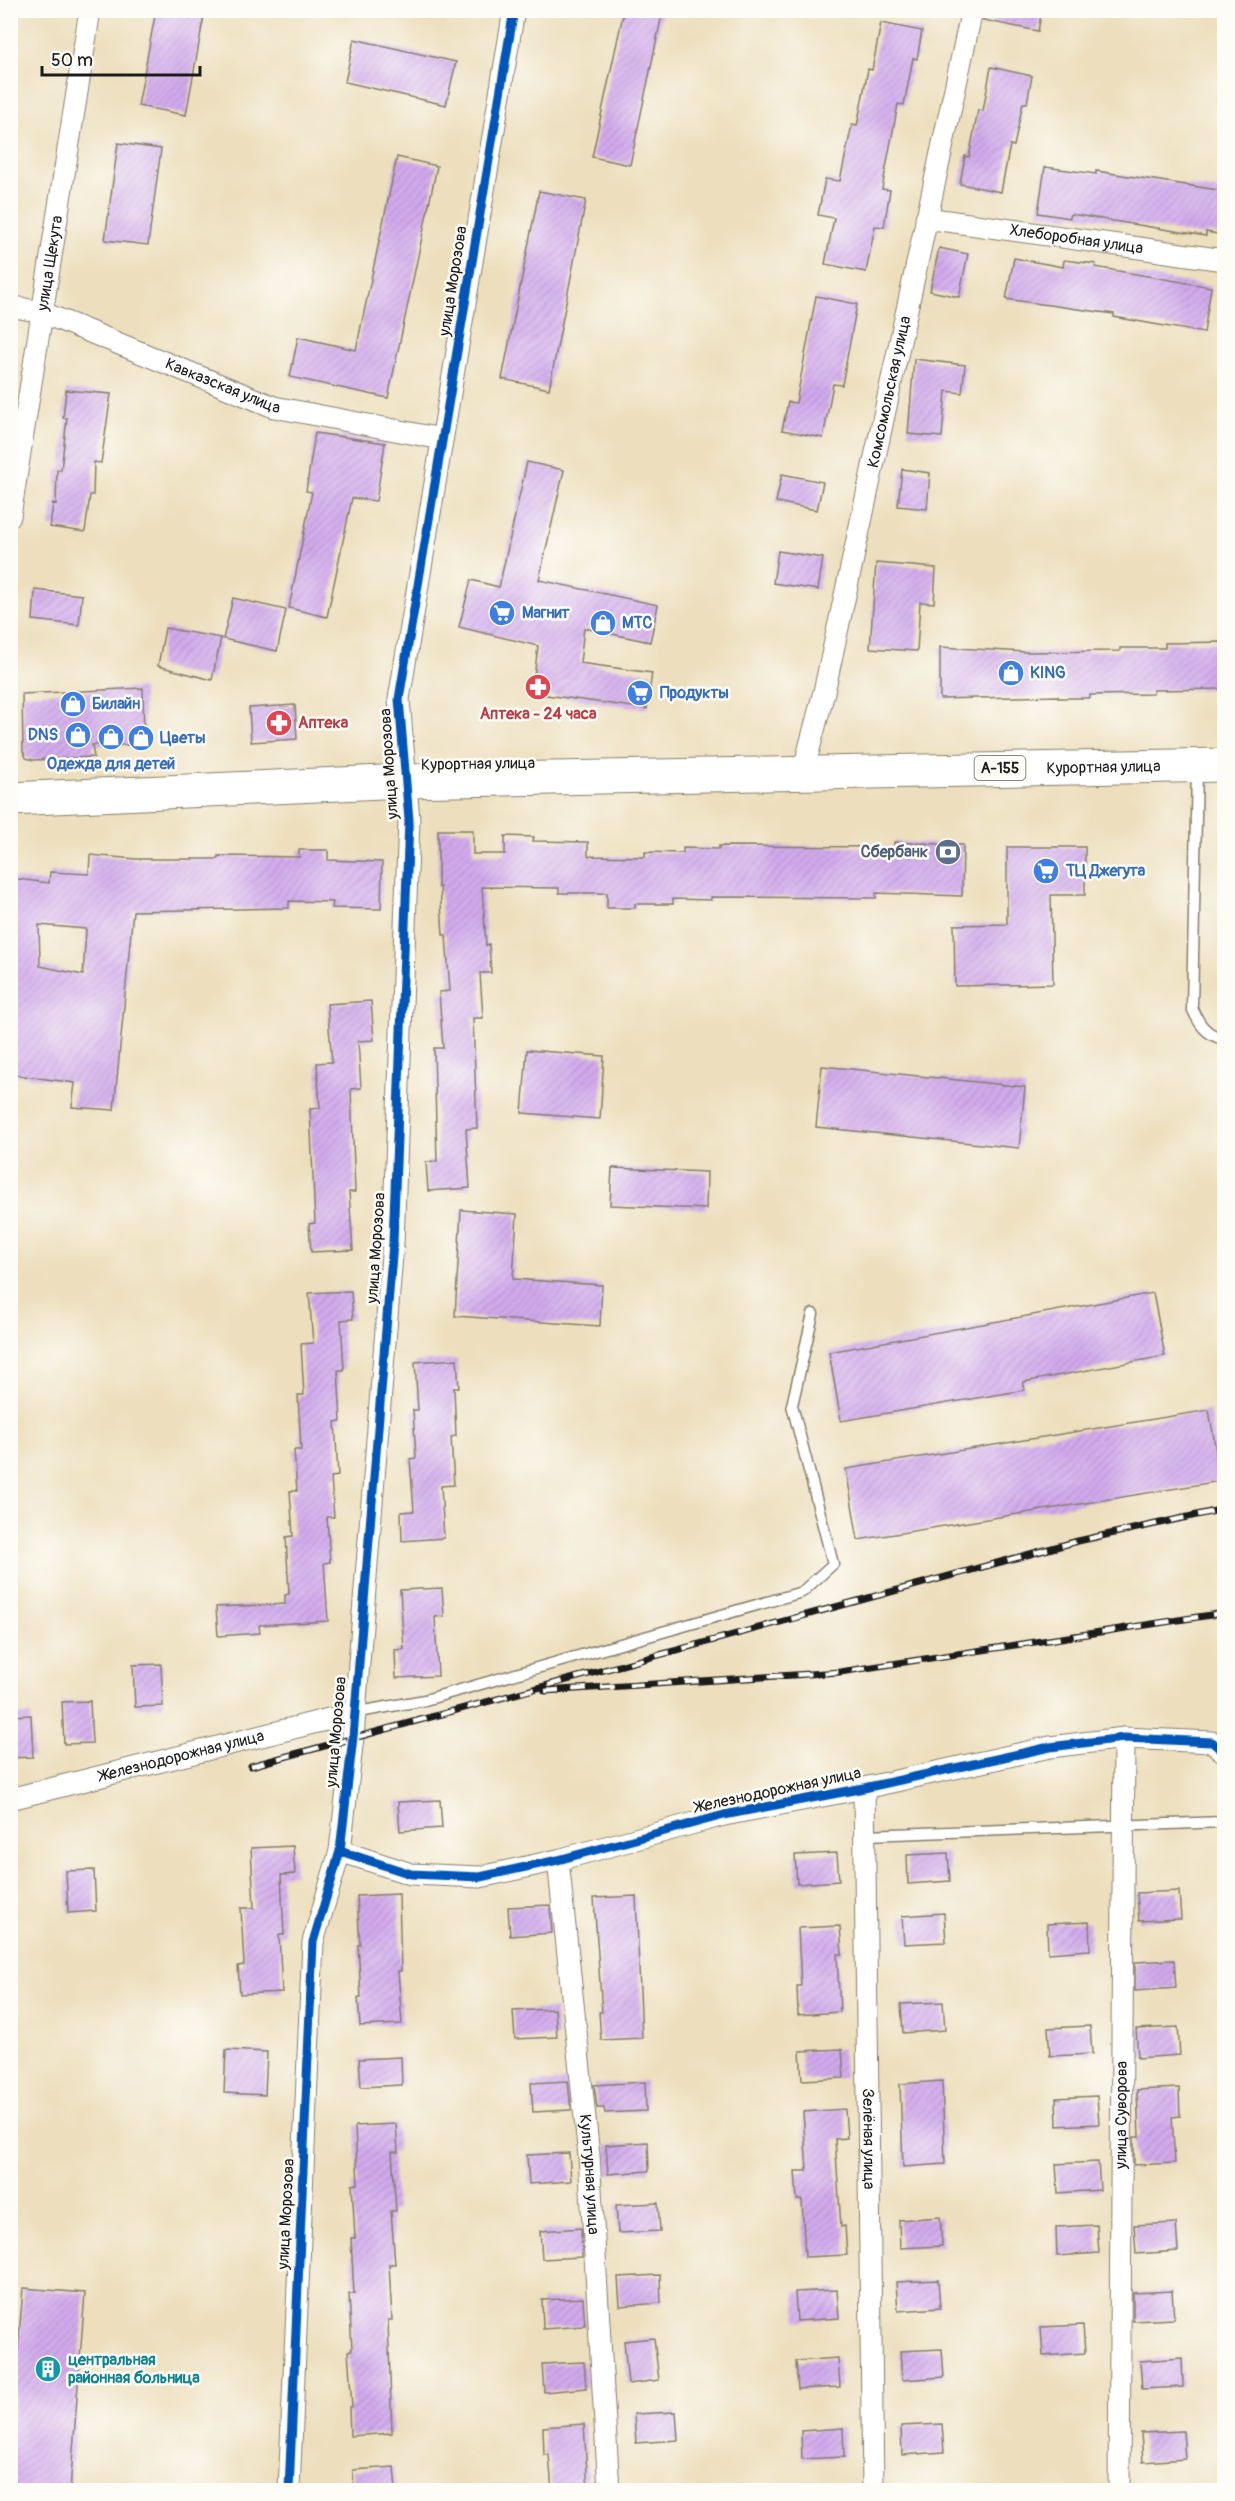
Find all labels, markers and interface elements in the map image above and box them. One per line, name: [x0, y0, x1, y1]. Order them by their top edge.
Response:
scale bar: [42, 39, 200, 77]
text: 50 m: [51, 49, 93, 72]
street label: улица Щекута: [32, 214, 67, 313]
street label: Хлеборобная улица: [1009, 220, 1144, 258]
street label: улица Морозова: [434, 225, 472, 338]
street label: Комсомольская улица: [863, 314, 915, 469]
street label: Кавказская улица: [162, 354, 282, 418]
supermarket icon: Магнит: [487, 598, 517, 628]
place label: Магнит: [522, 603, 571, 623]
shop icon: МТС: [588, 608, 618, 638]
place label: МТС: [622, 613, 652, 633]
shop icon: KING: [996, 658, 1026, 688]
place label: KING: [1030, 663, 1066, 683]
pharmacy icon: Аптека - 24 часа: [523, 672, 553, 702]
supermarket icon: Продукты: [625, 678, 655, 708]
place label: Продукты: [660, 683, 729, 703]
shop icon: Билайн: [58, 689, 88, 719]
place label: Билайн: [92, 694, 140, 714]
place label: Аптека - 24 часа: [480, 704, 597, 724]
pharmacy icon: Аптека: [264, 708, 294, 738]
street label: улица Морозова: [375, 708, 403, 821]
place label: Аптека: [298, 713, 349, 733]
shop icon: DNS: [63, 720, 93, 750]
shop icon: Одежда для детей: [96, 722, 126, 752]
shop icon: Цветы: [126, 723, 156, 753]
place label: DNS: [28, 725, 58, 745]
place label: Цветы: [160, 728, 205, 748]
street label: Курортная улица: [421, 753, 535, 775]
place label: Одежда для детей: [47, 754, 176, 774]
road number: А-155: [974, 756, 1026, 780]
street label: Курортная улица: [1046, 756, 1161, 778]
bank icon: Сбербанк: [933, 837, 963, 867]
place label: Сбербанк: [861, 842, 928, 862]
supermarket icon: ТЦ Джегута: [1031, 856, 1061, 886]
place label: ТЦ Джегута: [1065, 861, 1146, 881]
street label: улица Морозова: [362, 1192, 390, 1305]
street label: улица Морозова: [321, 1676, 351, 1789]
street label: Железнодорожная улица: [94, 1726, 266, 1787]
street label: Железнодорожная улица: [690, 1763, 863, 1818]
street label: улица Суворова: [1111, 2061, 1132, 2170]
street label: Зелёная улица: [858, 2088, 879, 2190]
street label: Культурная улица: [575, 2113, 604, 2235]
street label: улица Морозова: [273, 2158, 299, 2271]
place label: центральная районная больница: [68, 2350, 200, 2388]
building icon: центральная районная больница: [33, 2354, 63, 2384]

